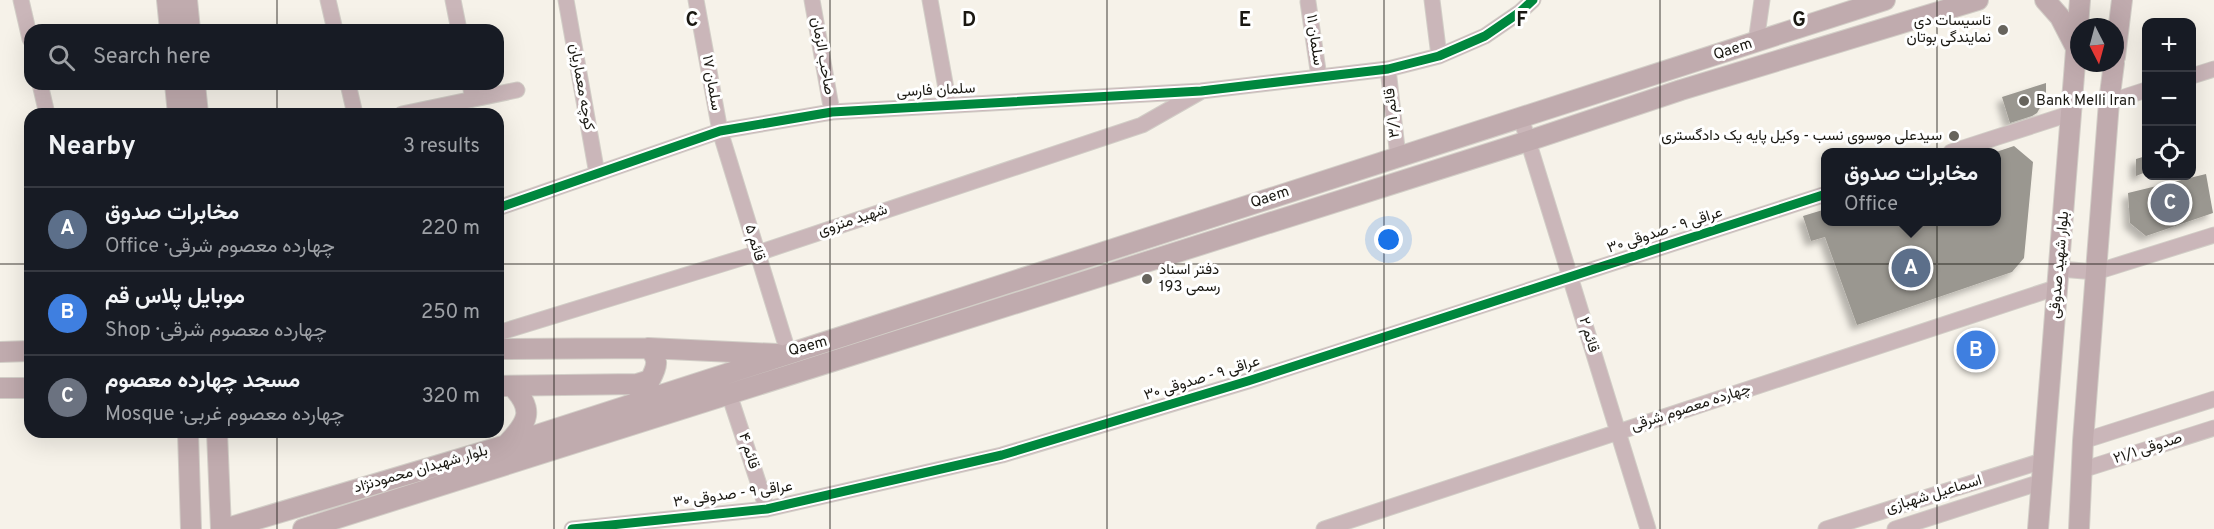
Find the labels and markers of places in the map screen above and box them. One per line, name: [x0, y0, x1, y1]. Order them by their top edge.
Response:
place label: تاسیسات دی نمایندگی بوتان: [1907, 12, 1991, 48]
marker: تاسیسات دی نمایندگی بوتان: [1996, 23, 2010, 37]
place label: Bank Melli Iran: [2036, 92, 2136, 111]
marker: Bank Melli Iran: [2017, 94, 2031, 108]
place label: سیدعلی موسوی نسب - وکیل پایه یک دادگستری: [1661, 127, 1942, 146]
marker: سیدعلی موسوی نسب - وکیل پایه یک دادگستری: [1947, 129, 1961, 143]
pin: C: [2150, 180, 2190, 226]
pin: A: [1892, 246, 1930, 290]
place label: دفتر اسناد رسمی 193: [1159, 261, 1220, 297]
marker: دفتر اسناد رسمی 193: [1140, 272, 1154, 286]
pin: B: [1956, 328, 1996, 372]

